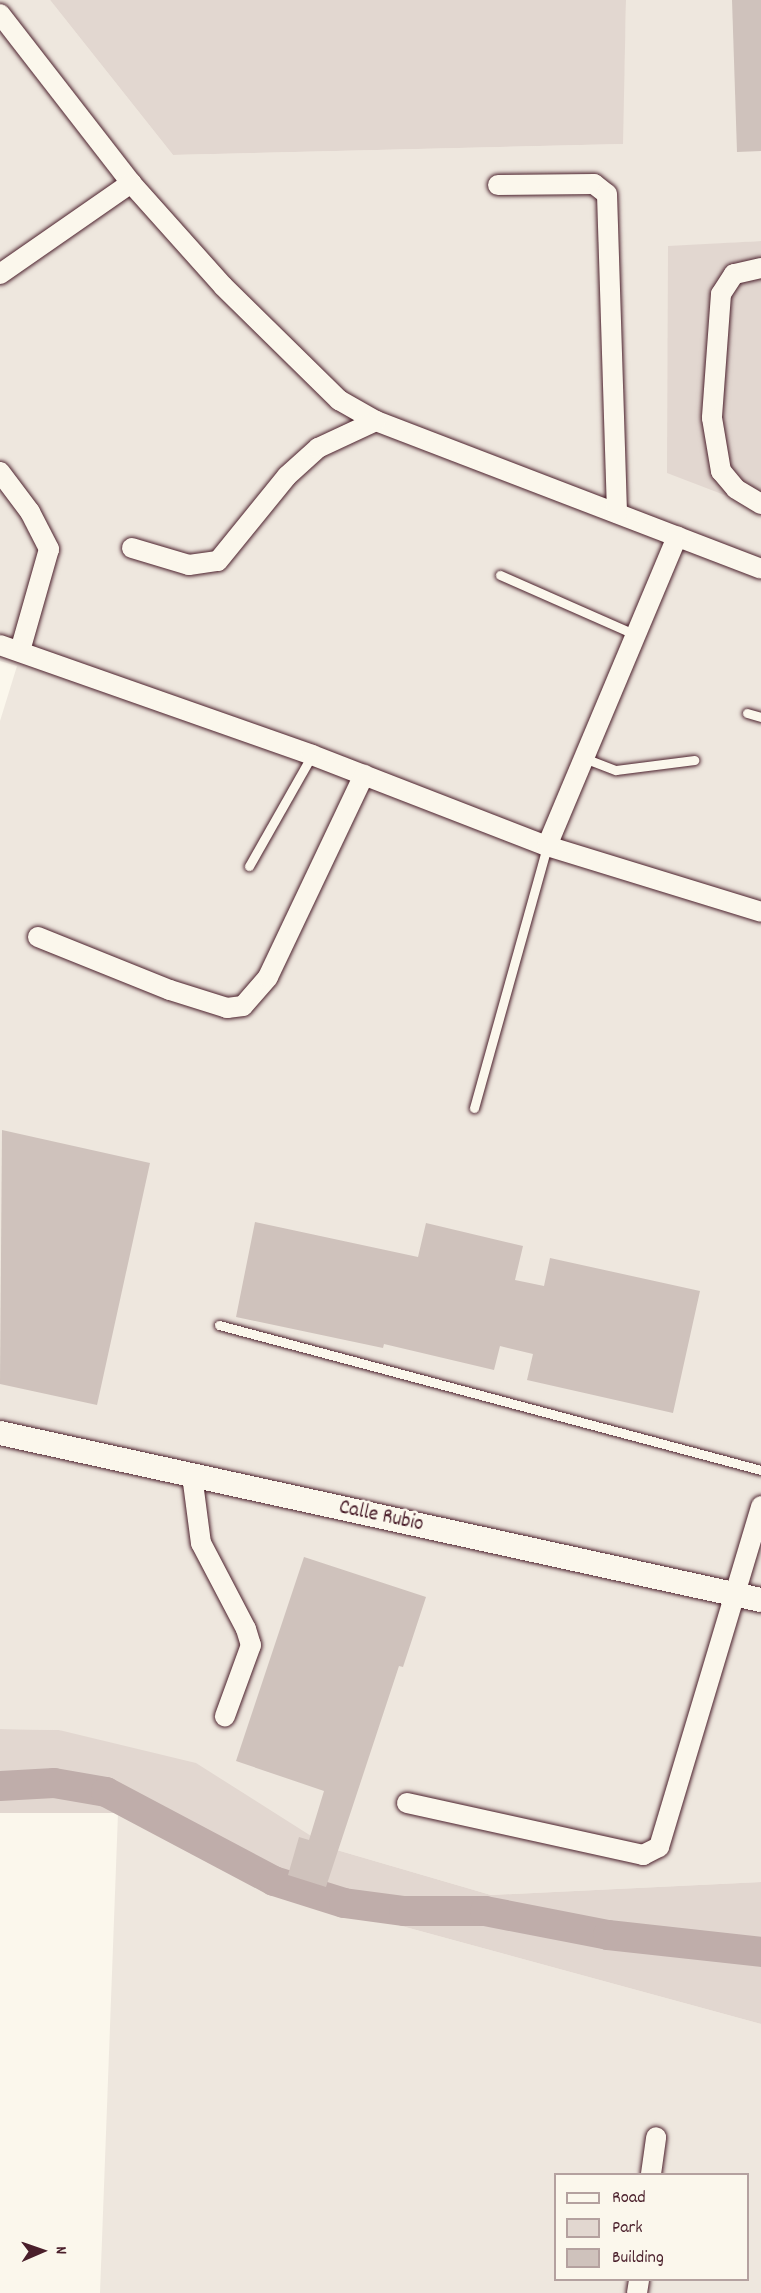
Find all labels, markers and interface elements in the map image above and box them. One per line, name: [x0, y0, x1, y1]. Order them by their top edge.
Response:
street label: Calle Rubio: [336, 1496, 426, 1538]
legend: [554, 2173, 749, 2281]
text: Road: [612, 2186, 646, 2211]
text: Park: [612, 2216, 643, 2241]
north arrow: [12, 2221, 72, 2281]
text: N: [49, 2246, 72, 2255]
text: Building: [612, 2246, 664, 2271]

